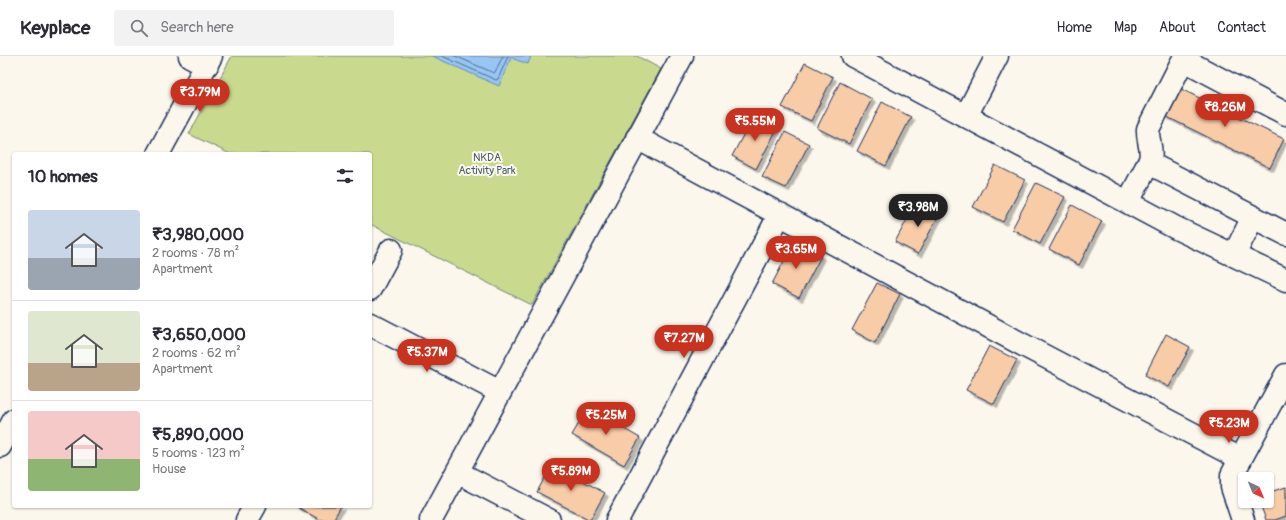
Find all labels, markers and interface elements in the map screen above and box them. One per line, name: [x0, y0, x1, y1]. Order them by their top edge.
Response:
search box: [114, 10, 394, 46]
text: Keyplace: [20, 16, 90, 40]
icon: search: [128, 17, 150, 39]
text: Search here: [160, 18, 234, 37]
text: Home: [1057, 19, 1092, 36]
text: Map: [1114, 19, 1137, 36]
text: About: [1159, 19, 1195, 36]
text: Contact: [1217, 19, 1266, 36]
pin: ₹3.79M: [167, 79, 233, 113]
text: ₹3.79M: [180, 84, 220, 100]
pin: ₹8.26M: [1192, 94, 1258, 128]
text: ₹8.26M: [1204, 99, 1246, 115]
pin: ₹5.55M: [722, 108, 788, 142]
text: ₹5.55M: [734, 113, 776, 129]
park label: NKDA Activity Park: [458, 151, 516, 177]
icon: filters: [334, 165, 356, 187]
text: 10 homes: [28, 166, 98, 187]
pin: ₹3.98M: [885, 194, 951, 228]
text: ₹3.98M: [898, 199, 938, 215]
text: ₹3,980,000: [152, 224, 244, 245]
icon: home: [60, 226, 108, 274]
pin: ₹3.65M: [763, 236, 829, 270]
text: ₹3.65M: [775, 241, 817, 257]
text: 2 rooms · 78 m²: [152, 245, 239, 261]
text: Apartment: [152, 261, 213, 277]
text: ₹3,650,000: [152, 324, 246, 345]
pin: ₹7.27M: [651, 325, 717, 359]
icon: home: [60, 327, 108, 375]
text: ₹7.27M: [663, 330, 705, 346]
pin: ₹5.37M: [394, 339, 460, 373]
text: ₹5.37M: [406, 344, 448, 360]
text: 2 rooms · 62 m²: [152, 345, 241, 361]
text: Apartment: [152, 361, 213, 377]
pin: ₹5.25M: [573, 402, 639, 436]
text: ₹5.25M: [585, 407, 627, 423]
pin: ₹5.23M: [1196, 410, 1262, 444]
text: ₹5.23M: [1208, 415, 1250, 431]
text: ₹5,890,000: [152, 424, 244, 445]
icon: home: [60, 427, 108, 475]
text: 5 rooms · 123 m²: [152, 445, 245, 461]
pin: ₹5.89M: [538, 458, 604, 492]
text: House: [152, 461, 186, 477]
text: ₹5.89M: [551, 463, 591, 479]
north arrow: [1238, 472, 1274, 508]
map controls: [1238, 472, 1274, 508]

